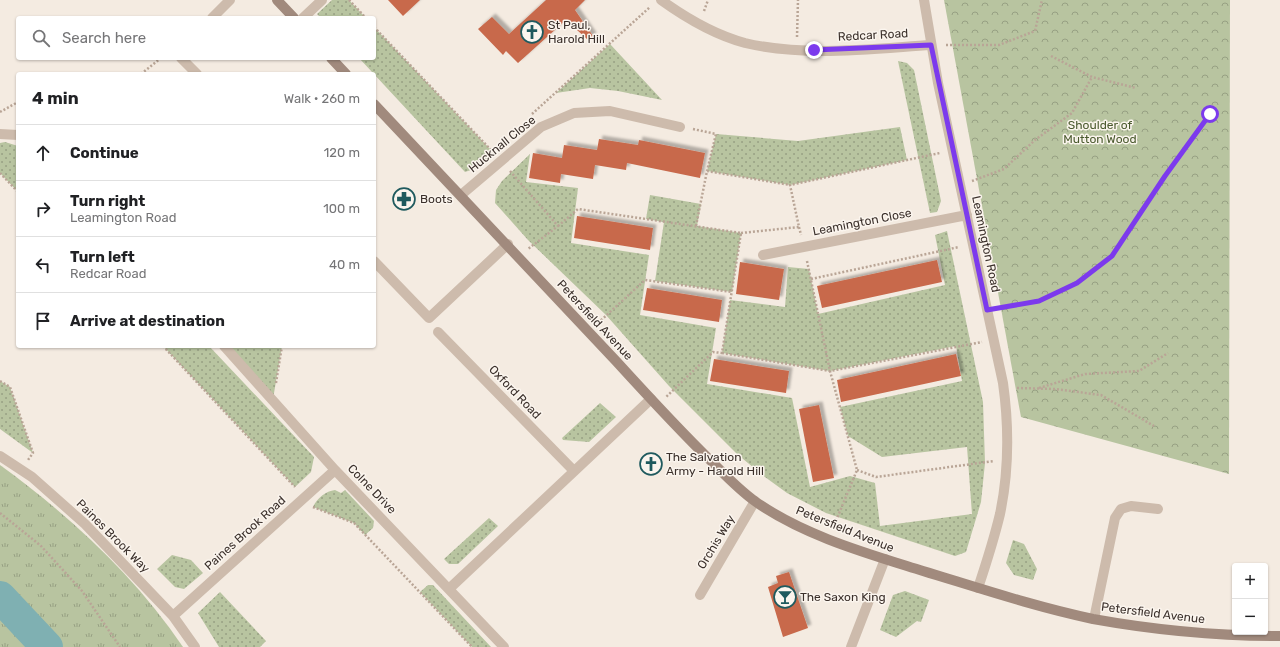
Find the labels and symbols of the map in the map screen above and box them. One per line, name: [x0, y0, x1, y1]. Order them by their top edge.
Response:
place label: St Paul, Harold Hill: [548, 18, 605, 46]
church icon: St Paul, Harold Hill: [519, 19, 545, 45]
street label: Redcar Road: [837, 26, 909, 44]
route end: [805, 41, 823, 59]
route start: [1201, 105, 1219, 123]
street label: Hucknall Close: [466, 113, 538, 175]
park label: Shoulder of Mutton Wood: [1063, 118, 1137, 146]
pharmacy icon: Boots: [391, 186, 417, 212]
place label: Boots: [420, 192, 453, 206]
street label: Leamington Road: [969, 195, 1003, 293]
street label: Leamington Close: [811, 205, 913, 238]
street label: Petersfield Avenue: [554, 277, 636, 363]
street label: Oxford Road: [486, 362, 544, 422]
place label: The Salvation Army - Harold Hill: [666, 450, 764, 478]
church icon: The Salvation Army - Harold Hill: [638, 451, 664, 477]
street label: Colne Drive: [345, 461, 399, 517]
street label: Paines Brook Road: [202, 493, 288, 573]
street label: Paines Brook Way: [74, 497, 153, 576]
street label: Petersfield Avenue: [794, 503, 896, 555]
street label: Orchis Way: [694, 512, 738, 572]
bar icon: The Saxon King: [772, 584, 798, 610]
place label: The Saxon King: [800, 590, 886, 604]
street label: Petersfield Avenue: [1100, 600, 1206, 626]

